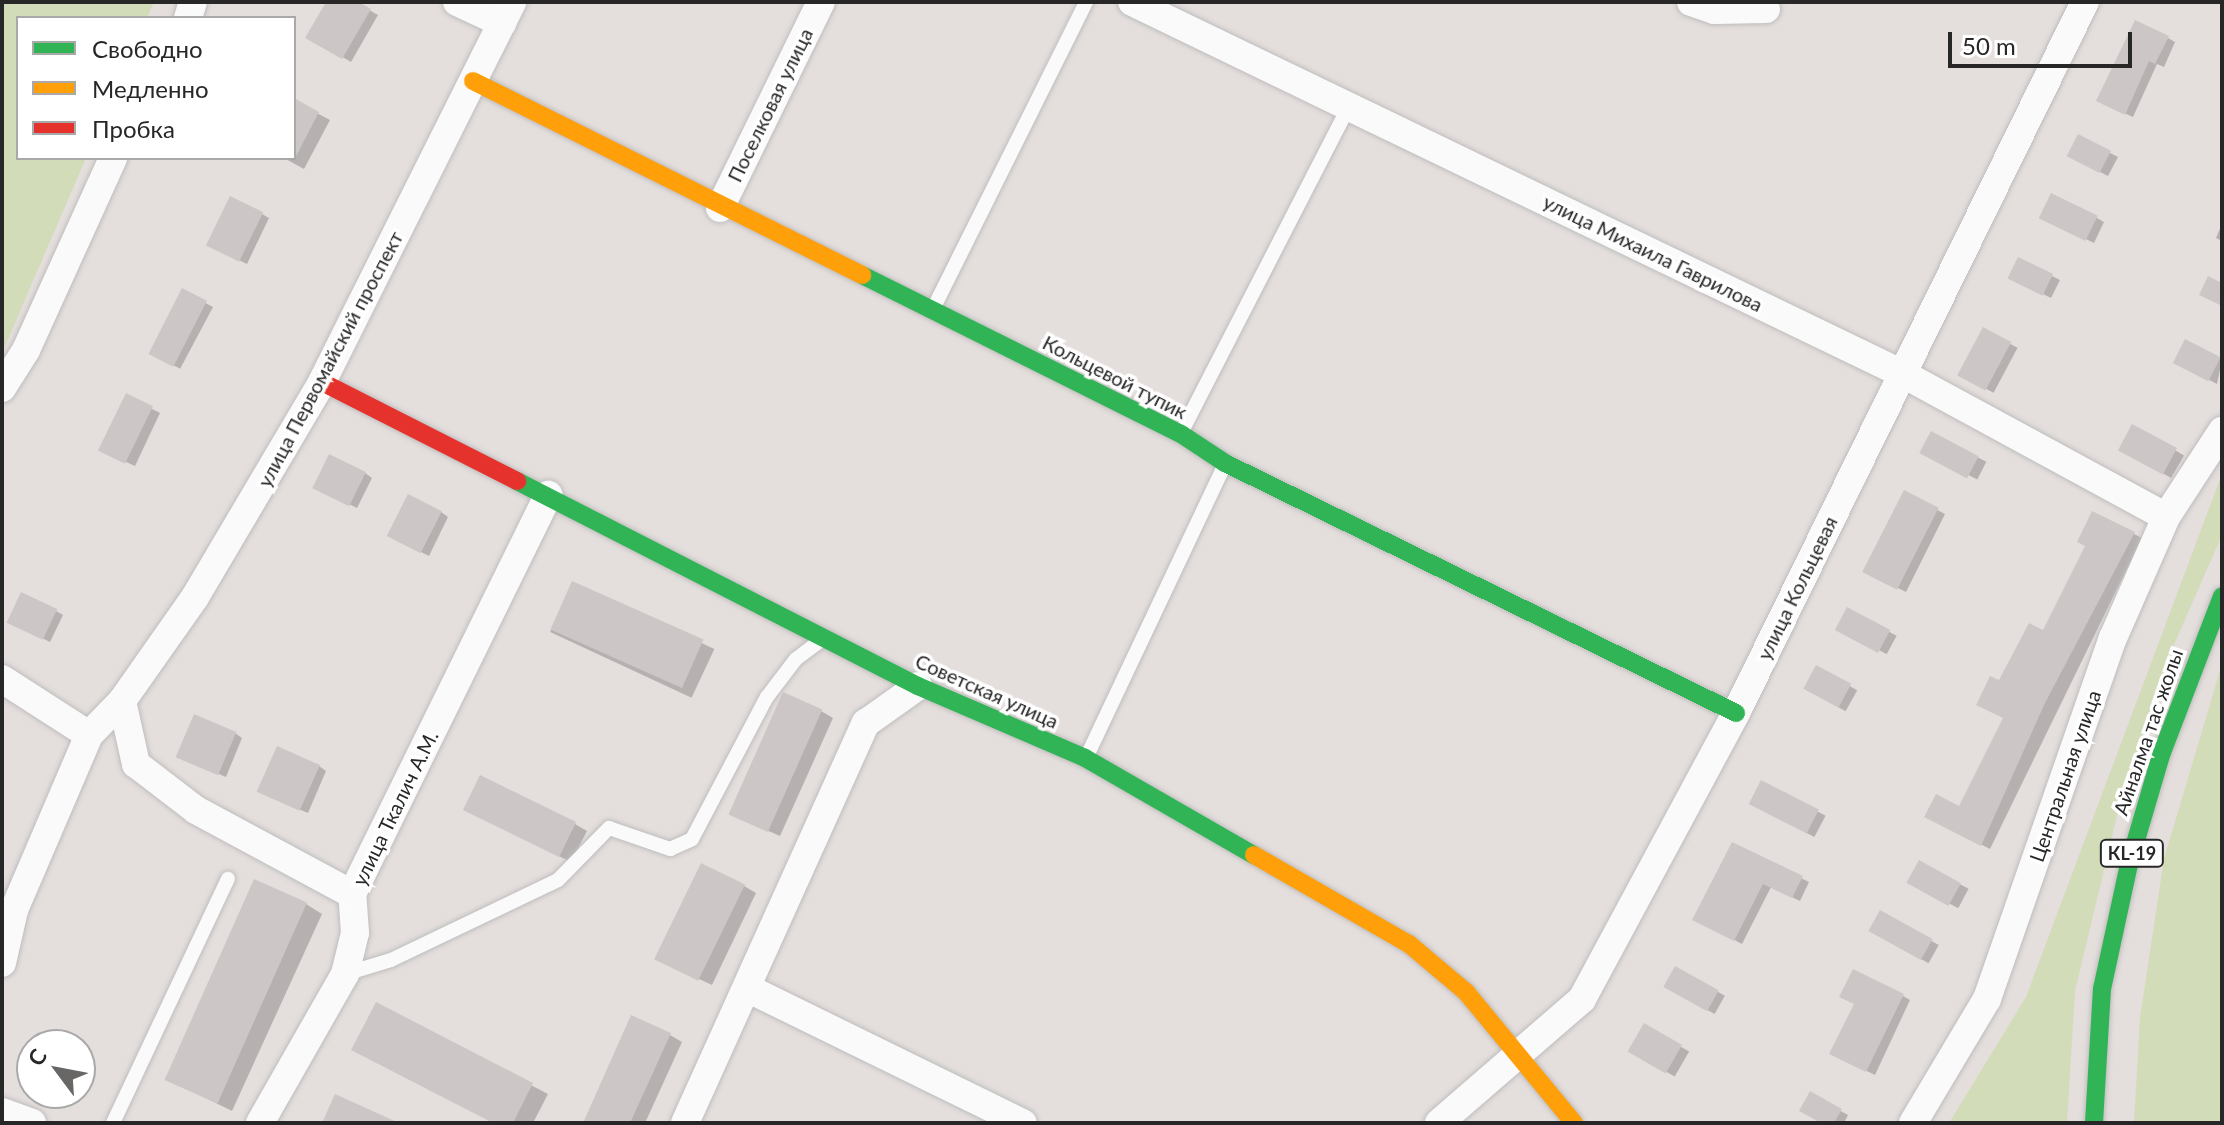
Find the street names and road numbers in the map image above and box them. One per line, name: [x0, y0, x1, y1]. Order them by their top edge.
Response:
street label: Поселковая улица: [722, 24, 818, 186]
street label: улица Михаила Гаврилова: [1539, 189, 1767, 317]
street label: улица Первомайский проспект: [252, 227, 408, 491]
street label: Кольцевой тупик: [1039, 330, 1191, 424]
street label: улица Кольцевая: [1752, 512, 1842, 664]
street label: Айналма тас жолы: [2108, 646, 2188, 818]
street label: Советская улица: [912, 649, 1062, 733]
street label: Центральная улица: [2024, 687, 2106, 865]
street label: улица Ткалич А.М.: [347, 726, 443, 890]
road number: КL-19: [2098, 839, 2166, 867]

